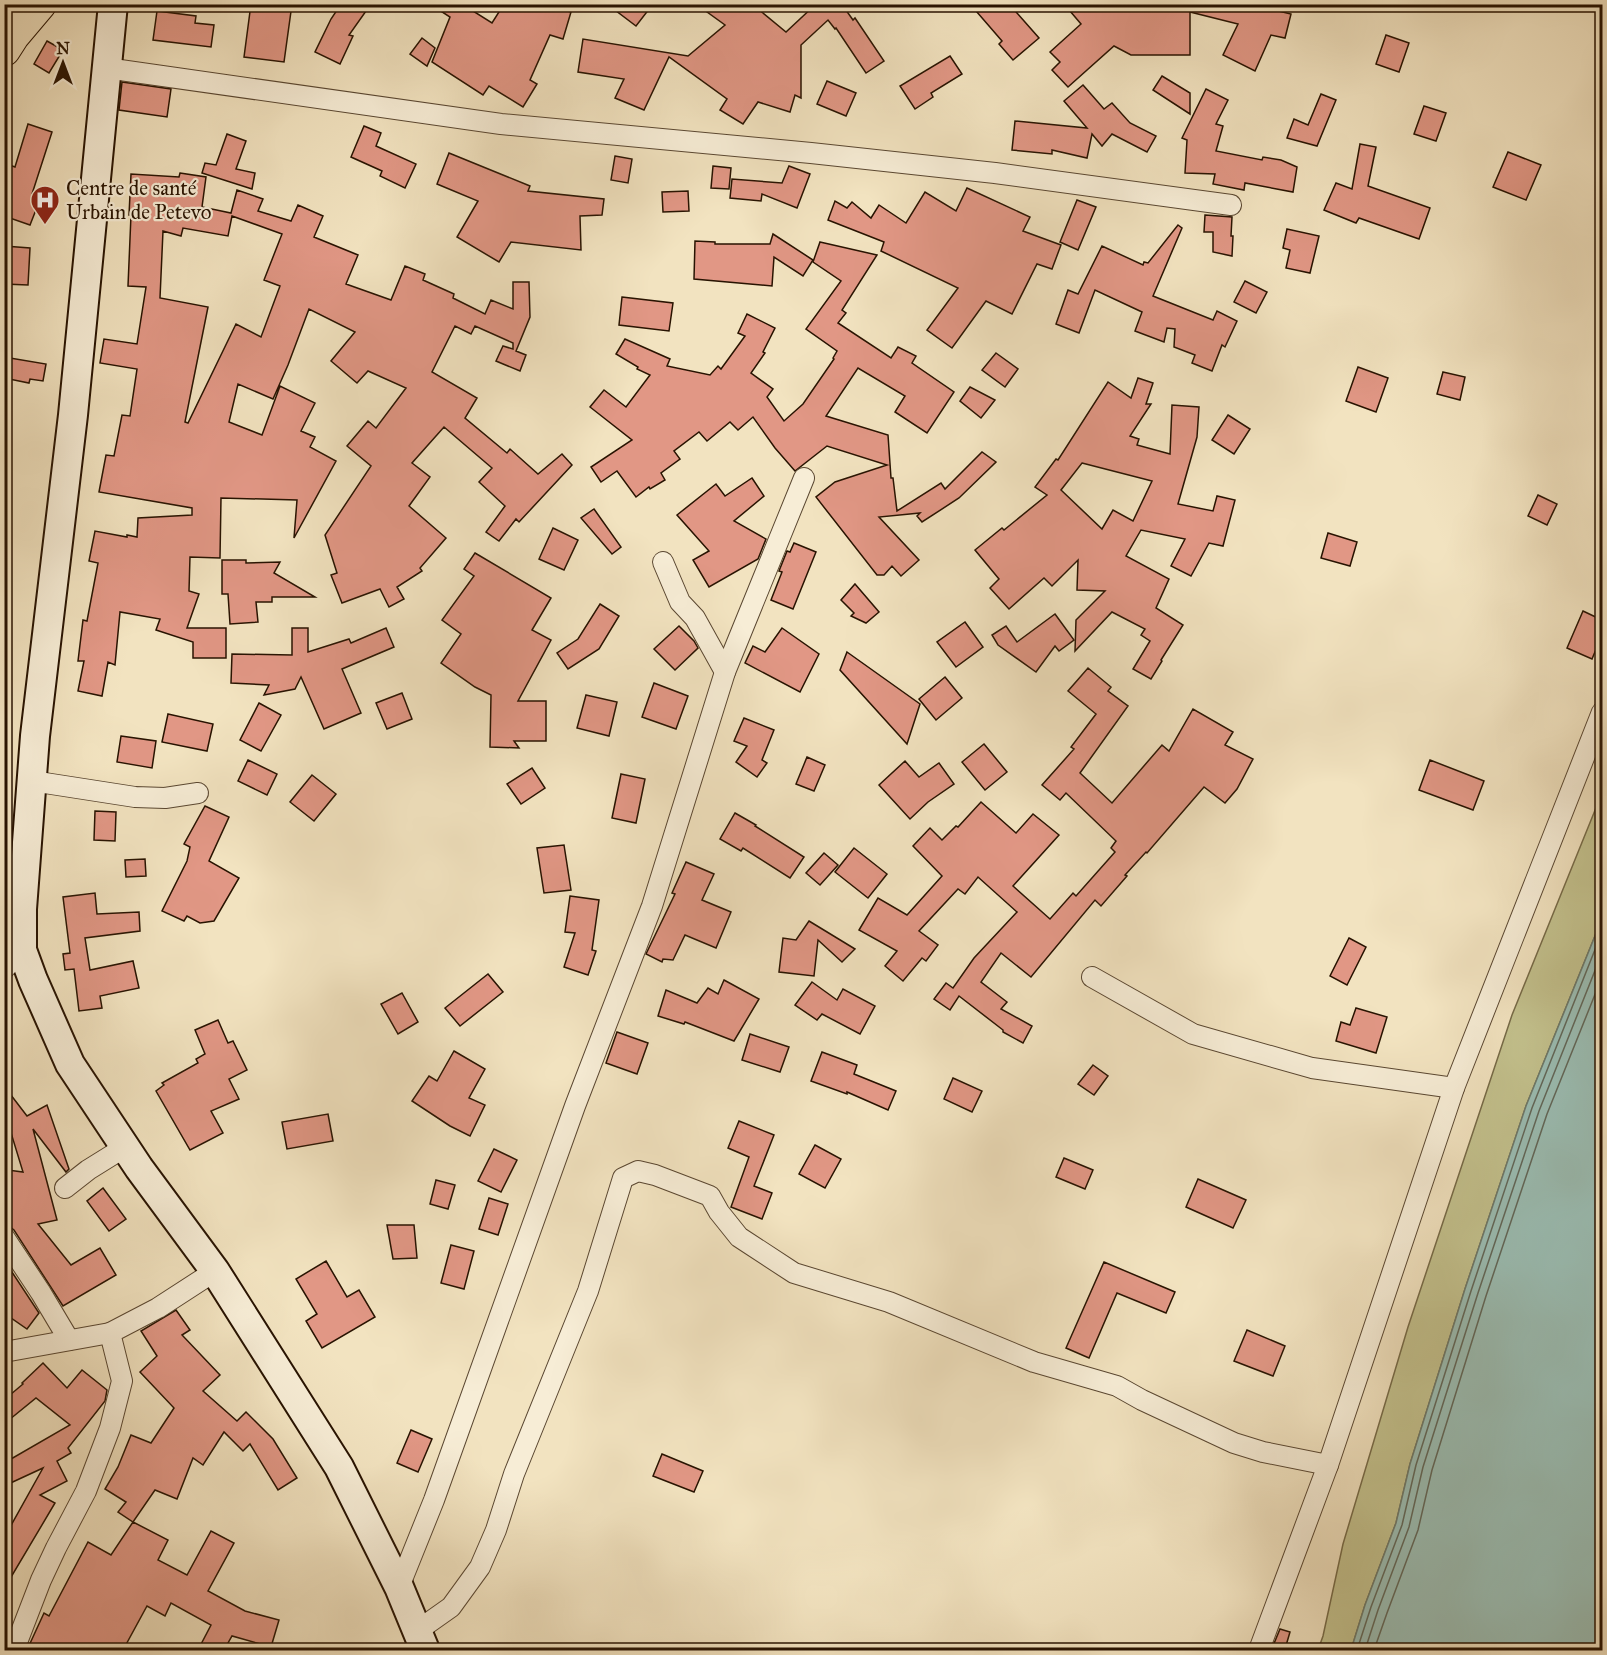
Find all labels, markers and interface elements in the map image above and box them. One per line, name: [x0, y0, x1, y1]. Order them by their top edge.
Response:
north arrow: [33, 33, 93, 93]
text: N: [56, 39, 70, 58]
place label: Centre de santé Urbain de Petevo: [66, 175, 212, 225]
hospital icon: Centre de santé Urbain de Petevo: [29, 184, 61, 226]

